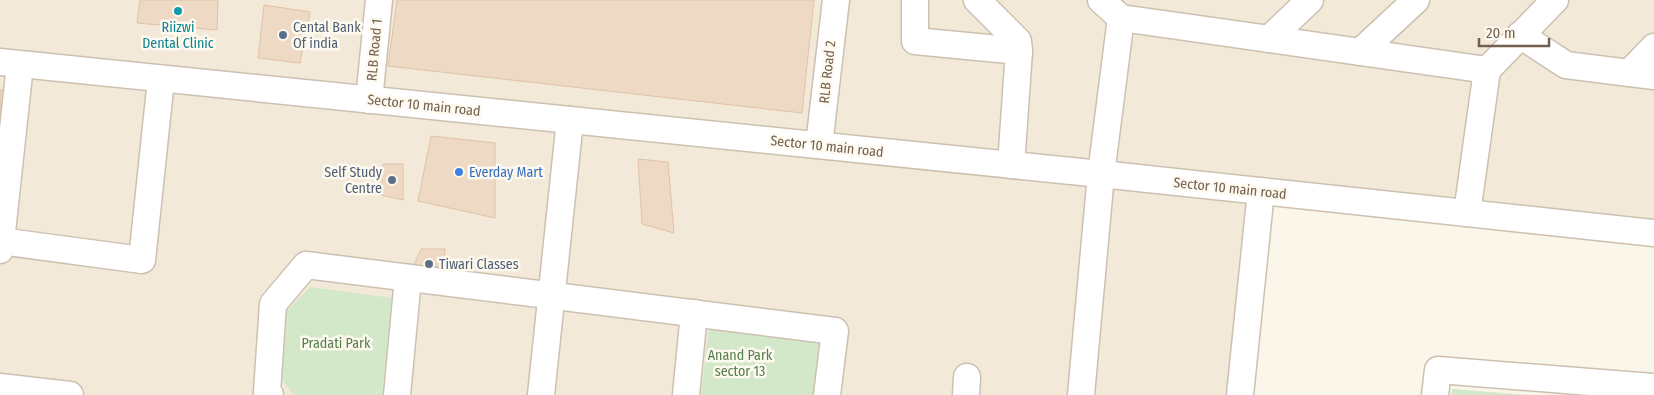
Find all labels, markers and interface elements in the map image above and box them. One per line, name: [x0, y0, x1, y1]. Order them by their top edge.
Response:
marker: Riizwi Dental Clinic: [172, 5, 184, 17]
scale bar: [1479, 15, 1549, 47]
street label: RLB Road 1: [363, 18, 386, 82]
place label: Riizwi Dental Clinic: [142, 19, 214, 52]
place label: Cental Bank Of india: [293, 19, 361, 52]
text: 20 m: [1486, 24, 1516, 42]
marker: Cental Bank Of india: [277, 29, 289, 41]
street label: RLB Road 2: [816, 40, 839, 104]
street label: Sector 10 main road: [367, 91, 481, 120]
street label: Sector 10 main road: [770, 132, 884, 161]
place label: Self Study Centre: [324, 164, 383, 197]
place label: Everday Mart: [469, 164, 543, 181]
marker: Everday Mart: [453, 166, 465, 178]
marker: Self Study Centre: [386, 174, 398, 186]
street label: Sector 10 main road: [1173, 174, 1287, 203]
place label: Tiwari Classes: [439, 256, 519, 273]
marker: Tiwari Classes: [423, 258, 435, 270]
park label: Pradati Park: [302, 335, 371, 352]
park label: Anand Park sector 13: [708, 347, 773, 380]

